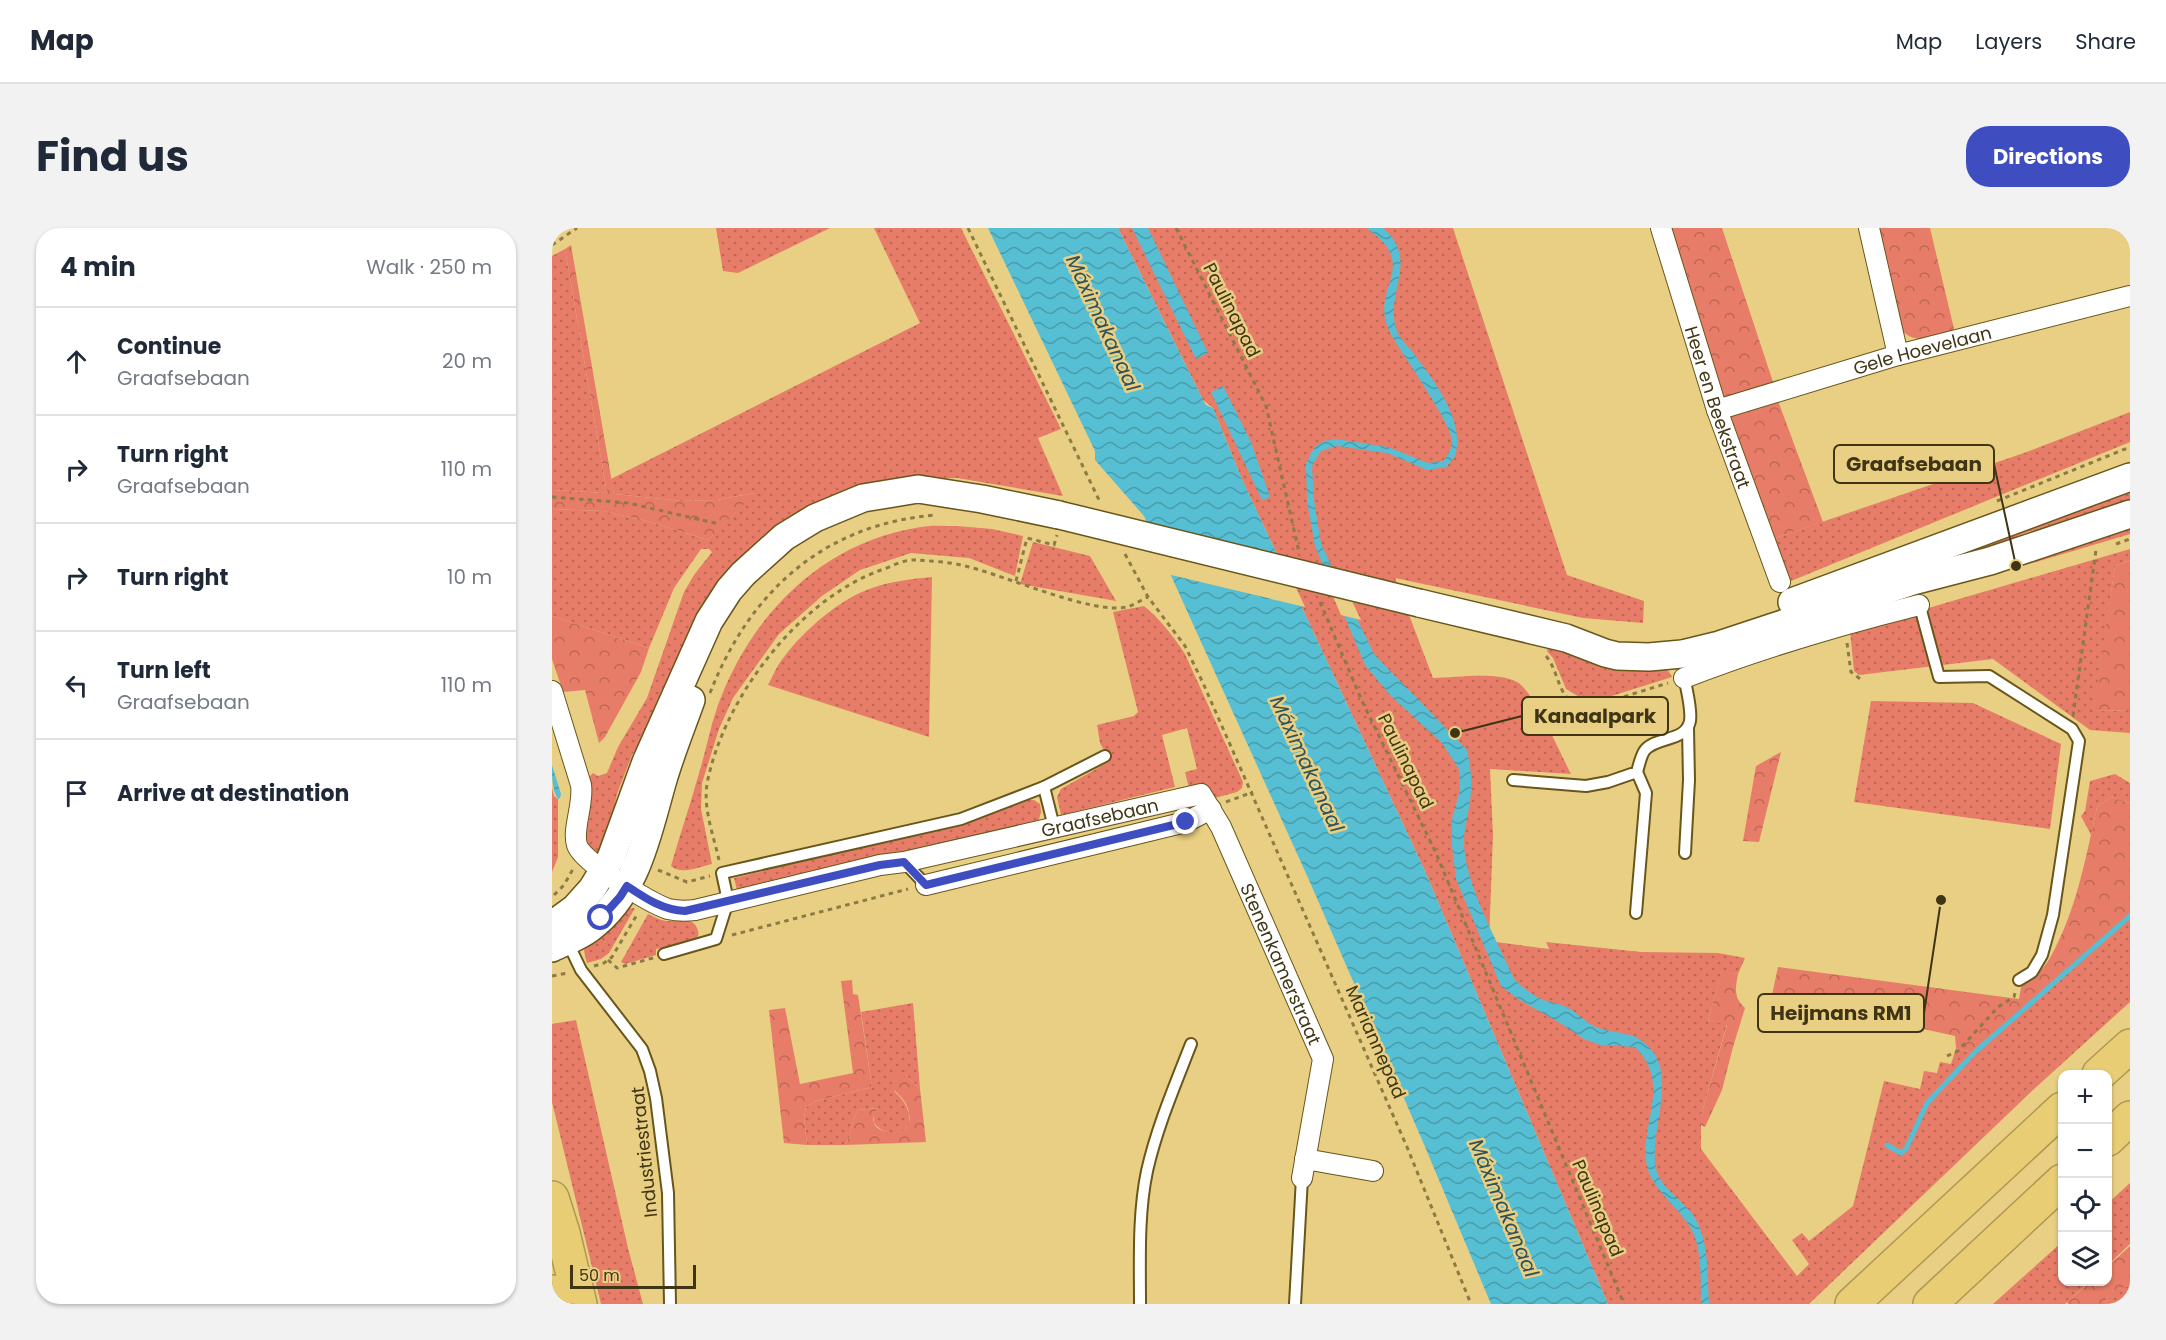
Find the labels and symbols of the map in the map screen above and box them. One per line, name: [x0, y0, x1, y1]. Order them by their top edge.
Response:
water label: Máximakanaal: [1059, 250, 1147, 396]
street label: Paulinapad: [1197, 258, 1267, 362]
street label: Gele Hoevelaan: [1850, 319, 1994, 380]
street label: Heer en Beekstraat: [1679, 323, 1757, 492]
callout: Graafsebaan: [1834, 445, 1994, 483]
text: Graafsebaan: [1846, 450, 1982, 478]
water label: Máximakanaal: [1263, 691, 1351, 837]
callout: Kanaalpark: [1522, 697, 1668, 735]
text: Kanaalpark: [1534, 702, 1657, 730]
street label: Paulinapad: [1372, 709, 1440, 813]
street label: Graafsebaan: [1039, 792, 1161, 843]
route end: [1172, 808, 1198, 834]
street label: Stenenkamerstraat: [1235, 879, 1328, 1049]
route start: [587, 904, 613, 930]
street label: Mariannepad: [1340, 981, 1412, 1103]
callout: Heijmans RM1: [1758, 994, 1924, 1032]
text: Heijmans RM1: [1770, 999, 1912, 1027]
street label: Industriestraat: [625, 1085, 663, 1219]
water label: Máximakanaal: [1462, 1134, 1546, 1282]
street label: Paulinapad: [1566, 1156, 1630, 1260]
scale bar: [570, 1262, 696, 1290]

